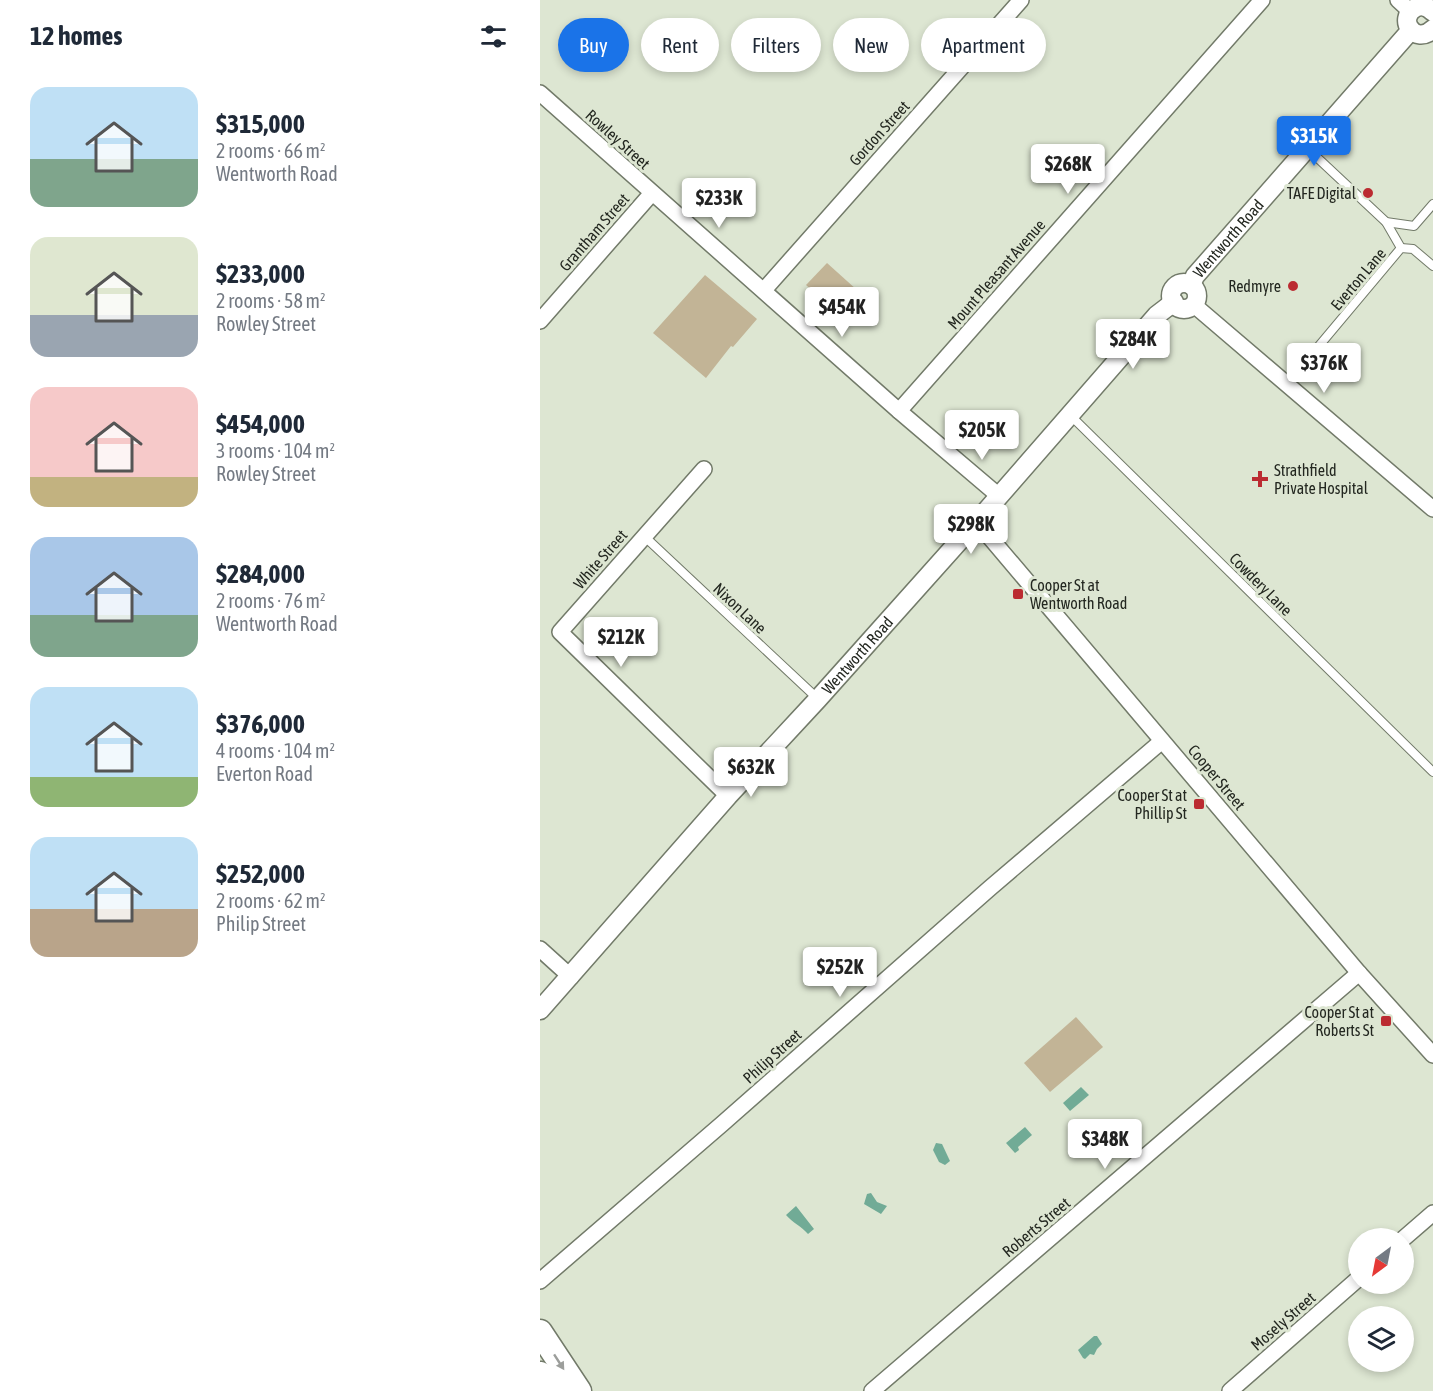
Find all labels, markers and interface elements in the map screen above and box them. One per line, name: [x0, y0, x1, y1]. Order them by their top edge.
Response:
chip: Buy: [558, 18, 629, 72]
chip: Rent: [641, 18, 719, 72]
chip: Filters: [731, 18, 821, 72]
chip: New: [833, 18, 909, 72]
chip: Apartment: [921, 18, 1046, 72]
icon: filters: [477, 20, 510, 53]
text: 12 homes: [30, 21, 123, 51]
street label: Gordon Street: [845, 97, 913, 169]
street label: Rowley Street: [582, 106, 654, 173]
text: $315,000: [216, 109, 305, 139]
icon: home: [78, 111, 150, 183]
pin: $315K: [1272, 116, 1356, 167]
text: $315K: [1291, 124, 1337, 147]
text: 2 rooms · 66 m²: [216, 139, 326, 162]
pin: $268K: [1026, 144, 1110, 195]
text: $268K: [1045, 152, 1091, 175]
text: Wentworth Road: [216, 162, 338, 185]
pin: $233K: [677, 178, 761, 229]
place label: TAFE Digital: [1287, 184, 1357, 203]
text: $233K: [696, 186, 742, 209]
marker: TAFE Digital: [1361, 186, 1375, 200]
street label: Grantham Street: [555, 189, 633, 274]
street label: Wentworth Road: [1189, 196, 1267, 281]
street label: Mount Pleasant Avenue: [944, 216, 1048, 332]
street label: Everton Lane: [1327, 244, 1389, 314]
text: $233,000: [216, 259, 305, 289]
icon: home: [78, 261, 150, 333]
place label: Redmyre: [1228, 277, 1281, 296]
marker: Redmyre: [1286, 279, 1300, 293]
pin: $454K: [800, 287, 884, 338]
text: 2 rooms · 58 m²: [216, 289, 326, 312]
text: $454K: [819, 295, 865, 318]
text: Rowley Street: [216, 312, 316, 335]
pin: $284K: [1091, 319, 1175, 370]
text: $284K: [1110, 327, 1156, 350]
pin: $376K: [1282, 343, 1366, 394]
text: $376K: [1301, 351, 1347, 374]
text: $454,000: [216, 409, 305, 439]
pin: $205K: [940, 410, 1024, 461]
icon: home: [78, 411, 150, 483]
text: $205K: [959, 418, 1005, 441]
text: 3 rooms · 104 m²: [216, 439, 335, 462]
place label: Strathfield Private Hospital: [1274, 461, 1369, 498]
text: Rowley Street: [216, 462, 316, 485]
marker: Strathfield Private Hospital: [1251, 470, 1269, 488]
pin: $298K: [929, 504, 1013, 555]
text: $298K: [948, 512, 994, 535]
street label: White Street: [570, 526, 631, 592]
street label: Cowdery Lane: [1225, 549, 1296, 620]
text: $284,000: [216, 559, 305, 589]
icon: home: [78, 561, 150, 633]
place label: Cooper St at Wentworth Road: [1030, 576, 1127, 612]
street label: Nixon Lane: [710, 579, 770, 637]
marker: Cooper St at Wentworth Road: [1011, 587, 1025, 601]
text: 2 rooms · 76 m²: [216, 589, 326, 612]
text: Wentworth Road: [216, 612, 338, 635]
street label: Wentworth Road: [818, 613, 896, 697]
pin: $212K: [579, 617, 663, 668]
text: $212K: [598, 625, 644, 648]
text: $376,000: [216, 709, 305, 739]
icon: home: [78, 711, 150, 783]
text: 4 rooms · 104 m²: [216, 739, 335, 762]
street label: Cooper Street: [1184, 741, 1250, 814]
pin: $632K: [709, 747, 793, 798]
text: $632K: [728, 755, 774, 778]
text: Everton Road: [216, 762, 313, 785]
place label: Cooper St at Phillip St: [1117, 786, 1187, 823]
marker: Cooper St at Phillip St: [1192, 797, 1206, 811]
text: $252,000: [216, 859, 305, 889]
icon: home: [78, 861, 150, 933]
text: 2 rooms · 62 m²: [216, 889, 326, 912]
text: Philip Street: [216, 912, 306, 935]
pin: $252K: [798, 947, 882, 998]
text: $252K: [817, 955, 863, 978]
place label: Cooper St at Roberts St: [1304, 1003, 1374, 1039]
marker: Cooper St at Roberts St: [1379, 1014, 1393, 1028]
street label: Philip Street: [739, 1025, 806, 1088]
pin: $348K: [1063, 1119, 1147, 1170]
text: $348K: [1082, 1127, 1128, 1150]
street label: Roberts Street: [999, 1193, 1074, 1260]
north arrow: [1348, 1228, 1414, 1294]
map controls: [1348, 1228, 1414, 1372]
street label: Mosely Street: [1247, 1288, 1320, 1355]
button: layers: [1348, 1306, 1414, 1372]
one-way arrow: [553, 1354, 564, 1370]

